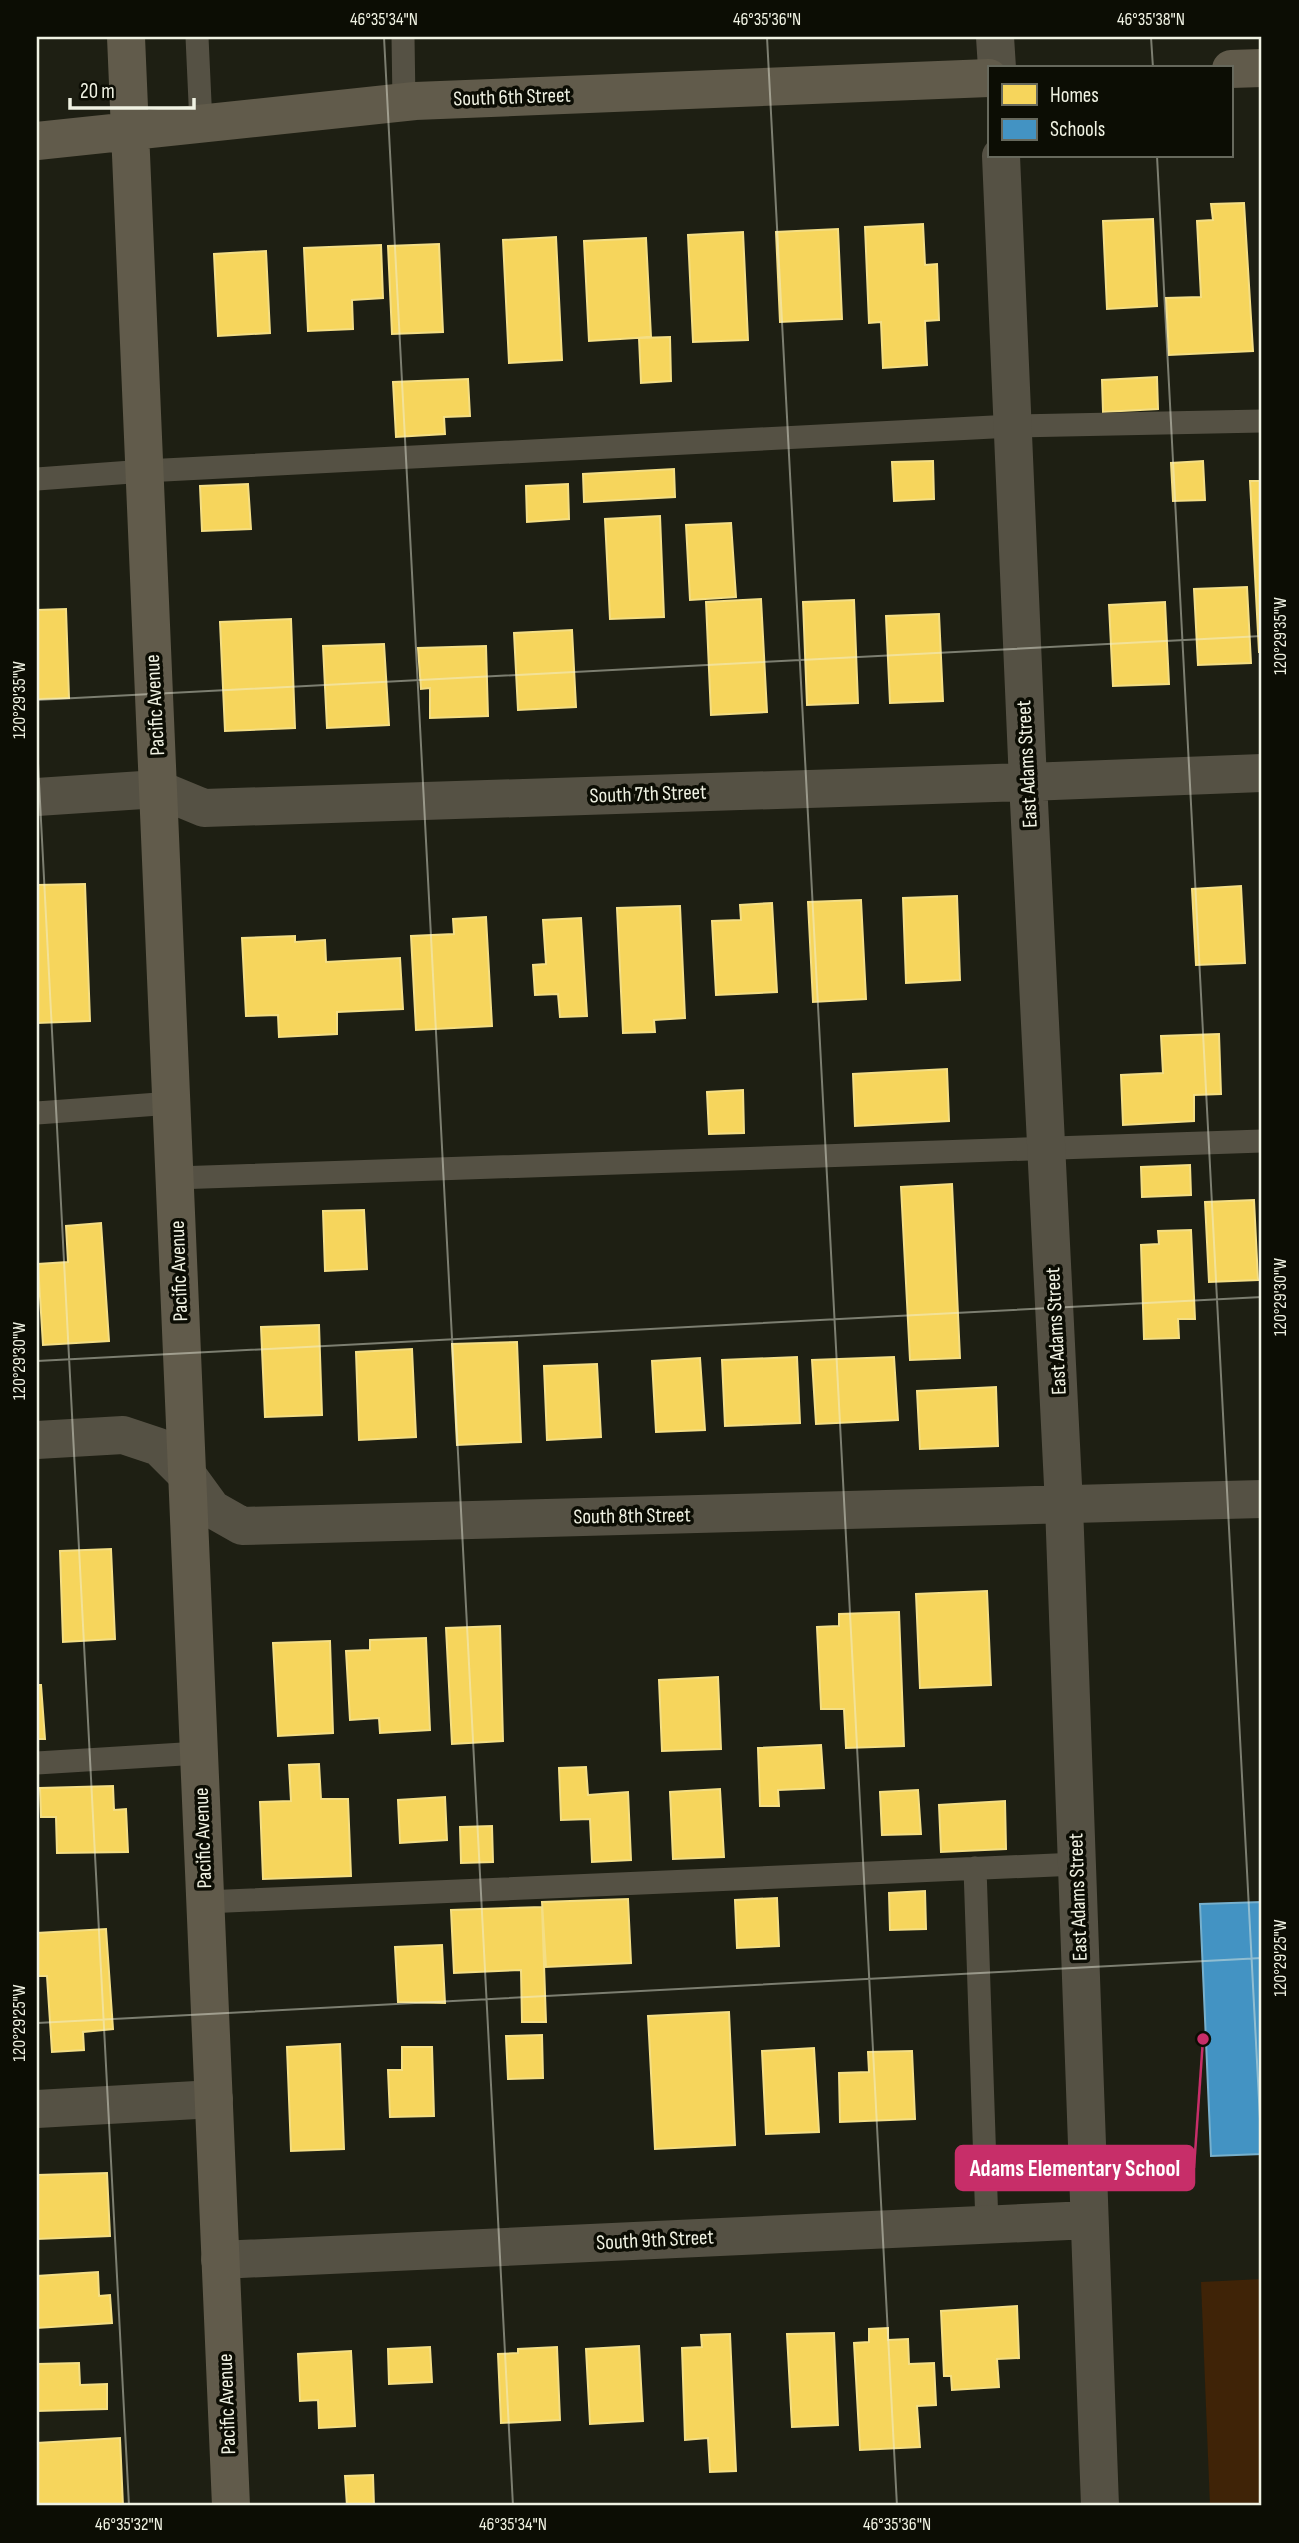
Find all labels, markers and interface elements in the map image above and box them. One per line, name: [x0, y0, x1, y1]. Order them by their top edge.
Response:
text: 46°35'34"N: [350, 9, 418, 30]
text: 46°35'36"N: [733, 9, 801, 30]
text: 46°35'38"N: [1117, 9, 1185, 30]
scale bar: [70, 66, 194, 110]
legend: [988, 66, 1232, 158]
text: 20 m: [80, 79, 115, 104]
street label: South 6th Street: [453, 82, 571, 112]
text: Homes: [1050, 83, 1099, 108]
text: Schools: [1050, 117, 1105, 142]
text: 120°29'35"W: [1270, 597, 1291, 675]
street label: Pacific Avenue: [140, 654, 170, 756]
text: 120°29'35"W: [9, 661, 30, 739]
street label: East Adams Street: [1011, 699, 1043, 829]
street label: South 7th Street: [589, 779, 707, 809]
street label: Pacific Avenue: [165, 1220, 193, 1322]
text: 120°29'30"W: [1270, 1258, 1291, 1336]
street label: East Adams Street: [1040, 1266, 1072, 1396]
text: 120°29'30"W: [9, 1322, 30, 1400]
street label: South 8th Street: [573, 1502, 691, 1530]
street label: Pacific Avenue: [189, 1787, 217, 1889]
street label: East Adams Street: [1063, 1833, 1093, 1961]
text: 120°29'25"W: [1270, 1919, 1291, 1997]
text: 120°29'25"W: [9, 1984, 30, 2062]
callout: Adams Elementary School: [956, 2146, 1194, 2190]
text: Adams Elementary School: [969, 2155, 1180, 2183]
street label: South 9th Street: [596, 2224, 714, 2256]
street label: Pacific Avenue: [213, 2353, 241, 2455]
text: 46°35'32"N: [95, 2514, 163, 2535]
text: 46°35'34"N: [479, 2514, 547, 2535]
text: 46°35'36"N: [863, 2514, 931, 2535]

